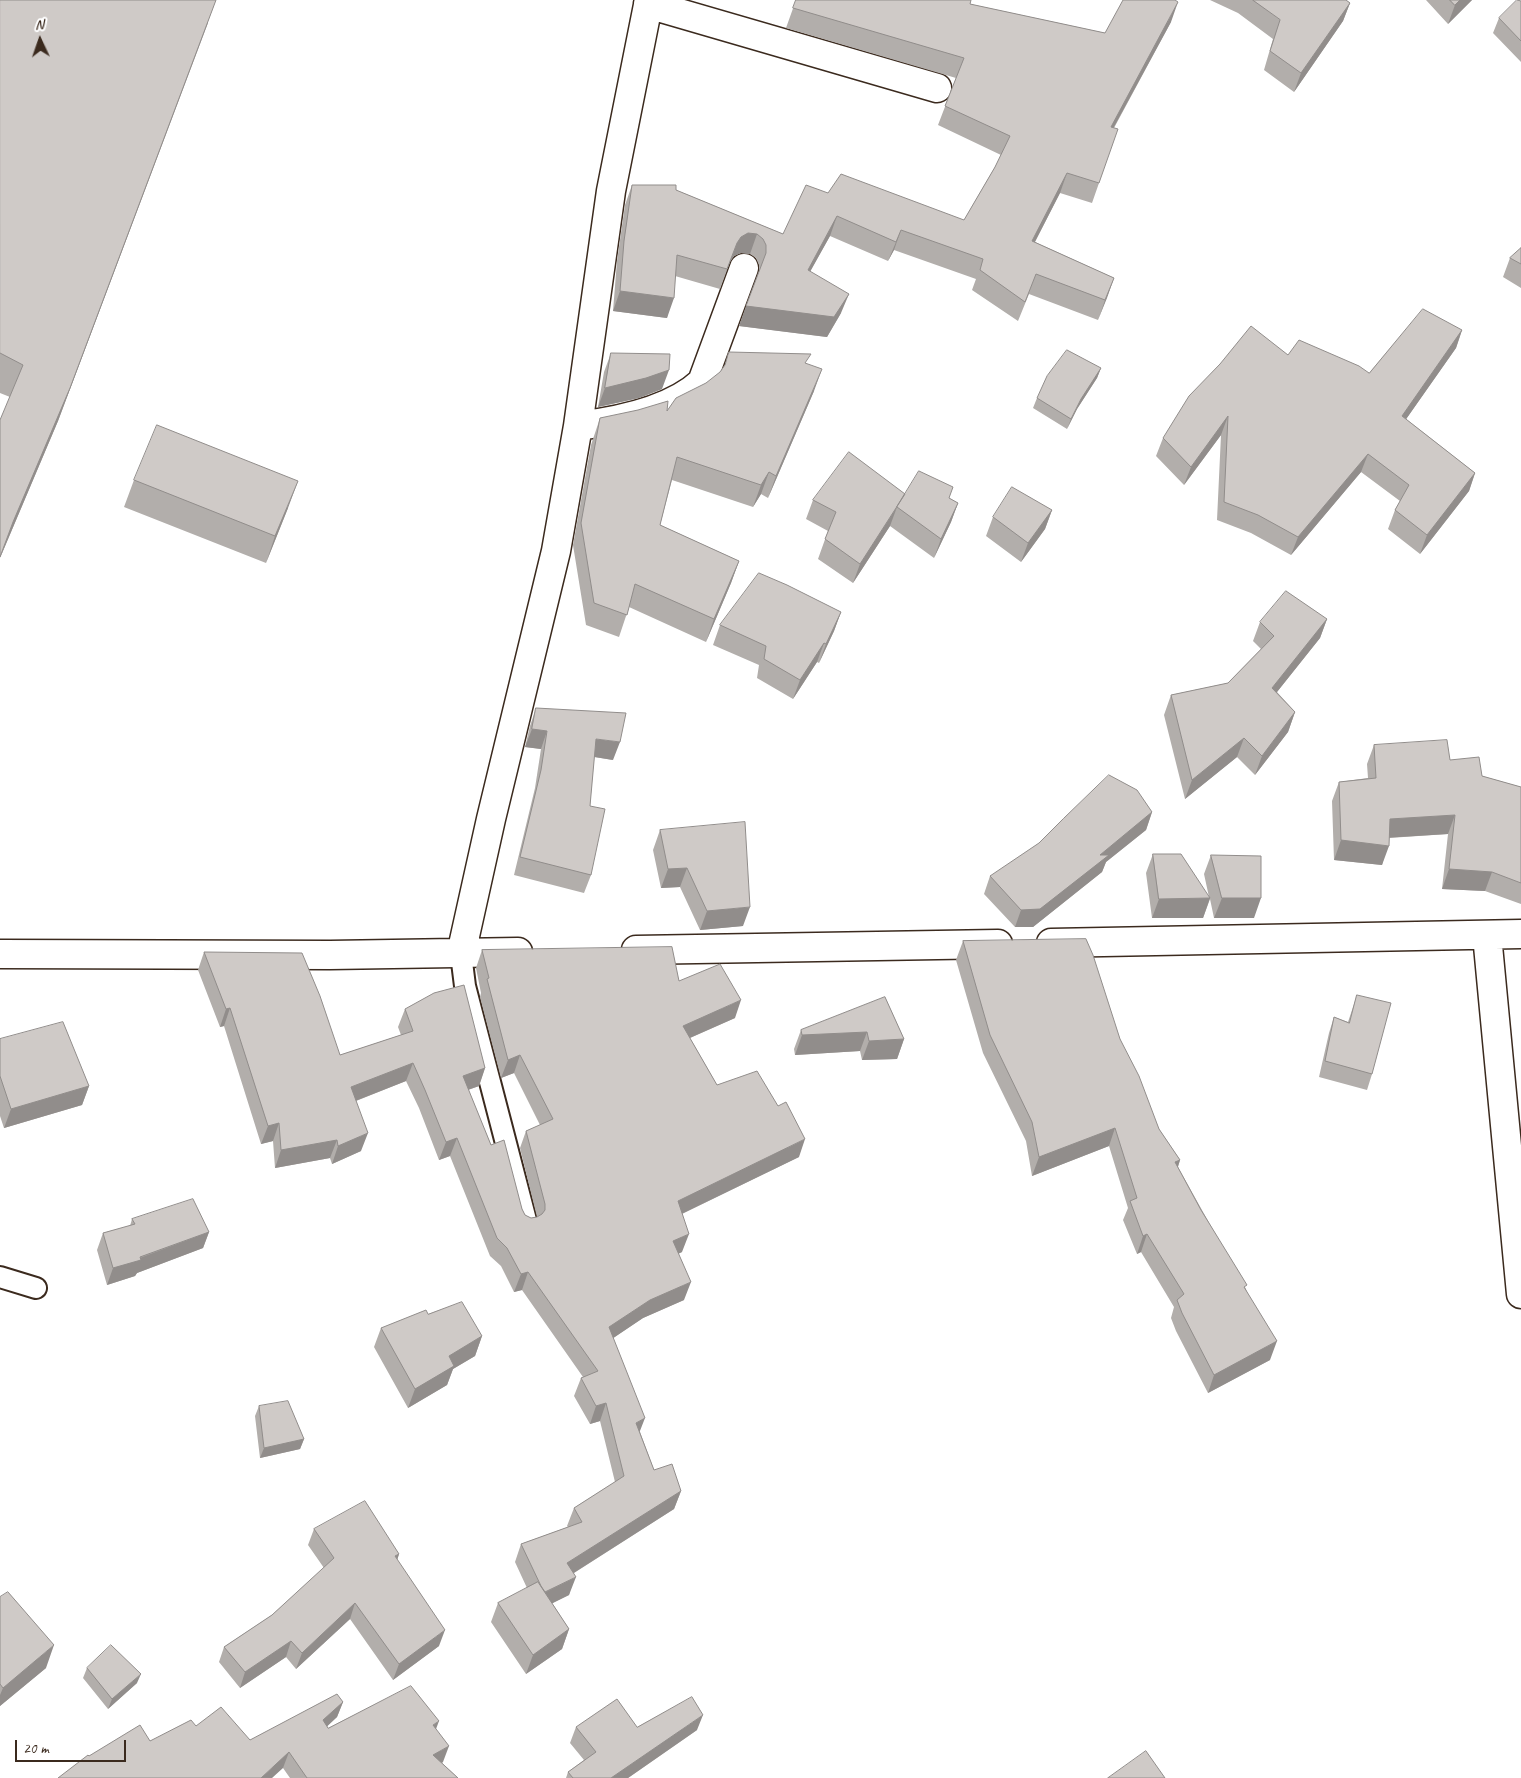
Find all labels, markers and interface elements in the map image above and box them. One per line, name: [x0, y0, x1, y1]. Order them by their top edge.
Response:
north arrow: [15, 15, 65, 65]
text: N: [34, 16, 44, 33]
scale bar: [18, 1730, 129, 1762]
text: 20 m: [23, 1739, 49, 1758]

